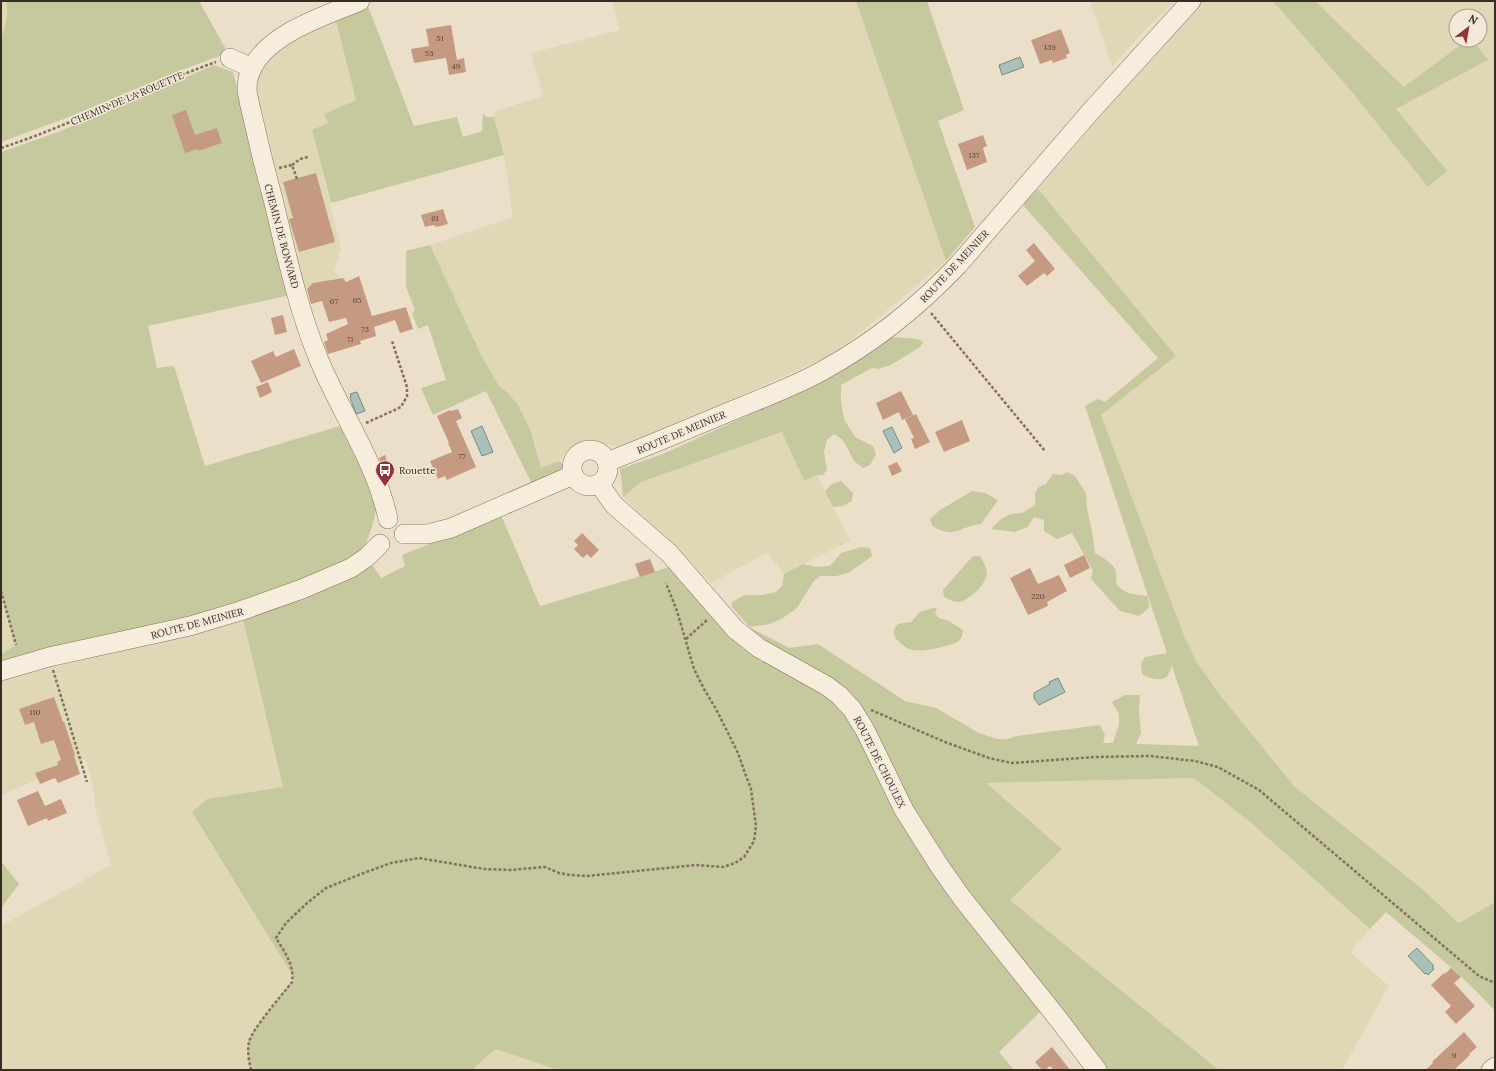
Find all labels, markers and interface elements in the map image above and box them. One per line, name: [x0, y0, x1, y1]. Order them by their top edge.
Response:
north arrow: [1448, 8, 1488, 48]
text: N: [1466, 11, 1481, 28]
house number: 51: [436, 33, 444, 43]
house number: 139: [1044, 42, 1056, 52]
house number: 53: [425, 48, 434, 58]
house number: 49: [452, 61, 461, 71]
street label: CHEMIN DE LA ROUETTE: [69, 69, 186, 128]
house number: 137: [969, 150, 980, 160]
street label: CHEMIN DE BONVARD: [261, 182, 302, 290]
house number: 61: [431, 213, 439, 223]
street label: ROUTE DE MEINIER: [917, 227, 992, 306]
house number: 65: [353, 295, 361, 305]
house number: 67: [330, 296, 338, 306]
house number: 73: [361, 324, 370, 334]
house number: 71: [347, 334, 353, 344]
street label: ROUTE DE MEINIER: [635, 408, 728, 457]
house number: 77: [458, 451, 466, 461]
bus stop icon: Rouette: [374, 459, 396, 487]
place label: Rouette: [399, 464, 436, 477]
house number: 220: [1031, 591, 1045, 601]
street label: ROUTE DE MEINIER: [149, 605, 246, 642]
house number: 110: [30, 707, 40, 717]
street label: ROUTE DE CHOULEX: [851, 714, 909, 811]
house number: 9: [1452, 1050, 1457, 1060]

